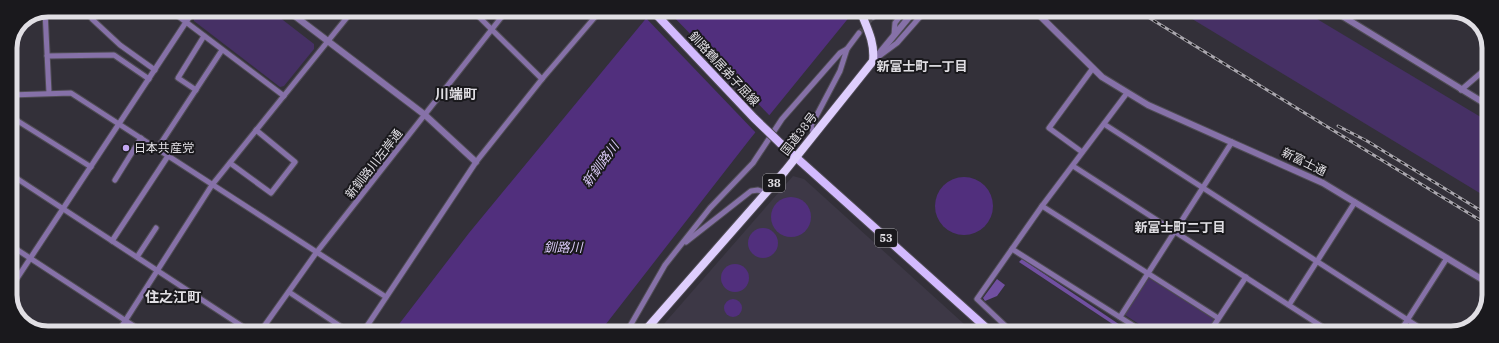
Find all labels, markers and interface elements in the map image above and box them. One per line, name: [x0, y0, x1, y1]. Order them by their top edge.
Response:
street label: 釧路鶴居弟子屈線: [686, 28, 763, 109]
district label: 新富士町一丁目: [876, 58, 968, 75]
district label: 川端町: [435, 85, 477, 103]
street label: 国道38号: [777, 109, 820, 158]
street label: 新釧路川左岸通: [342, 126, 405, 201]
water label: 新釧路川: [578, 137, 624, 190]
place label: 日本共産党: [134, 140, 194, 155]
marker: 日本共産党: [121, 143, 131, 153]
street label: 新富士通: [1279, 144, 1329, 179]
road number: 38: [763, 174, 785, 192]
district label: 新富士町二丁目: [1134, 219, 1226, 236]
road number: 53: [875, 229, 897, 247]
water label: 釧路川: [543, 239, 584, 256]
district label: 住之江町: [145, 288, 201, 306]

